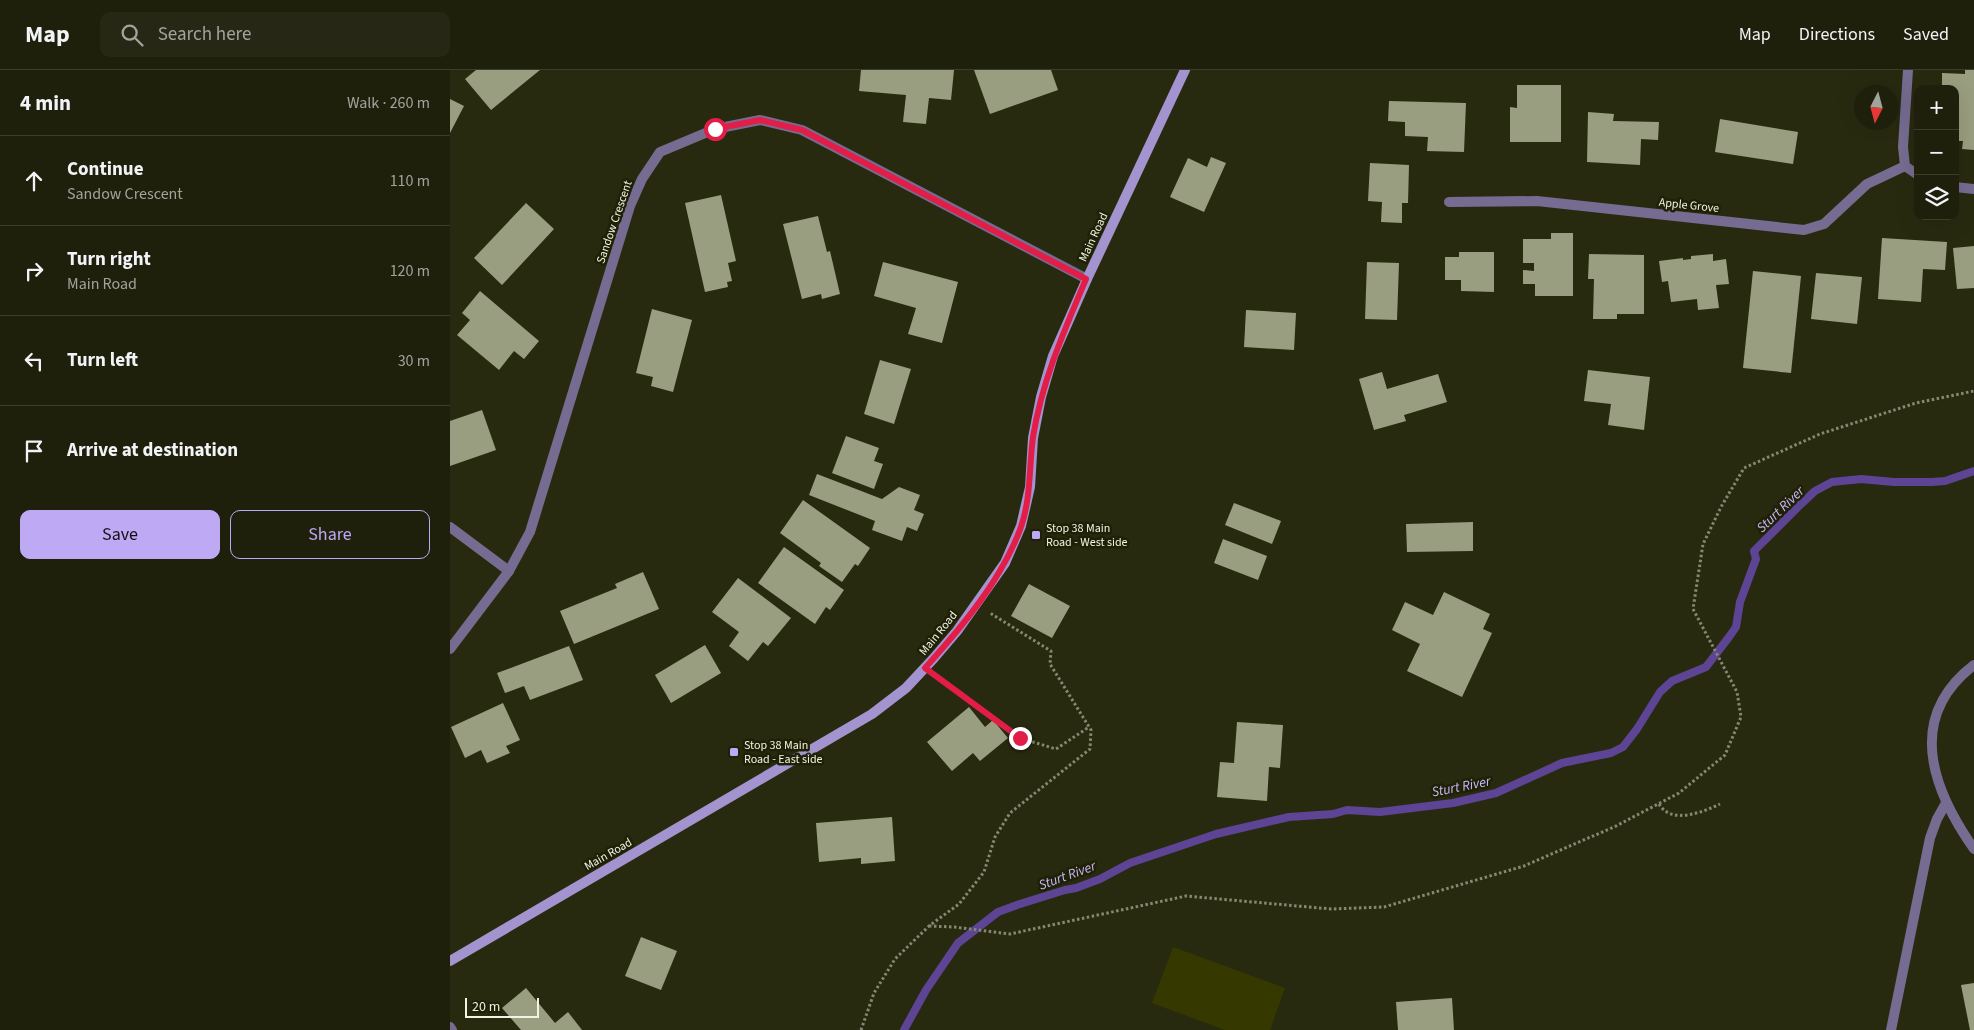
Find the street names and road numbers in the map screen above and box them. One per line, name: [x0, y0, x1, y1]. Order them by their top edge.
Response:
street label: Sandow Crescent: [592, 178, 637, 266]
street label: Apple Grove: [1658, 194, 1720, 217]
street label: Main Road: [1075, 210, 1112, 265]
street label: Main Road: [915, 608, 961, 659]
street label: Main Road: [581, 834, 635, 875]

